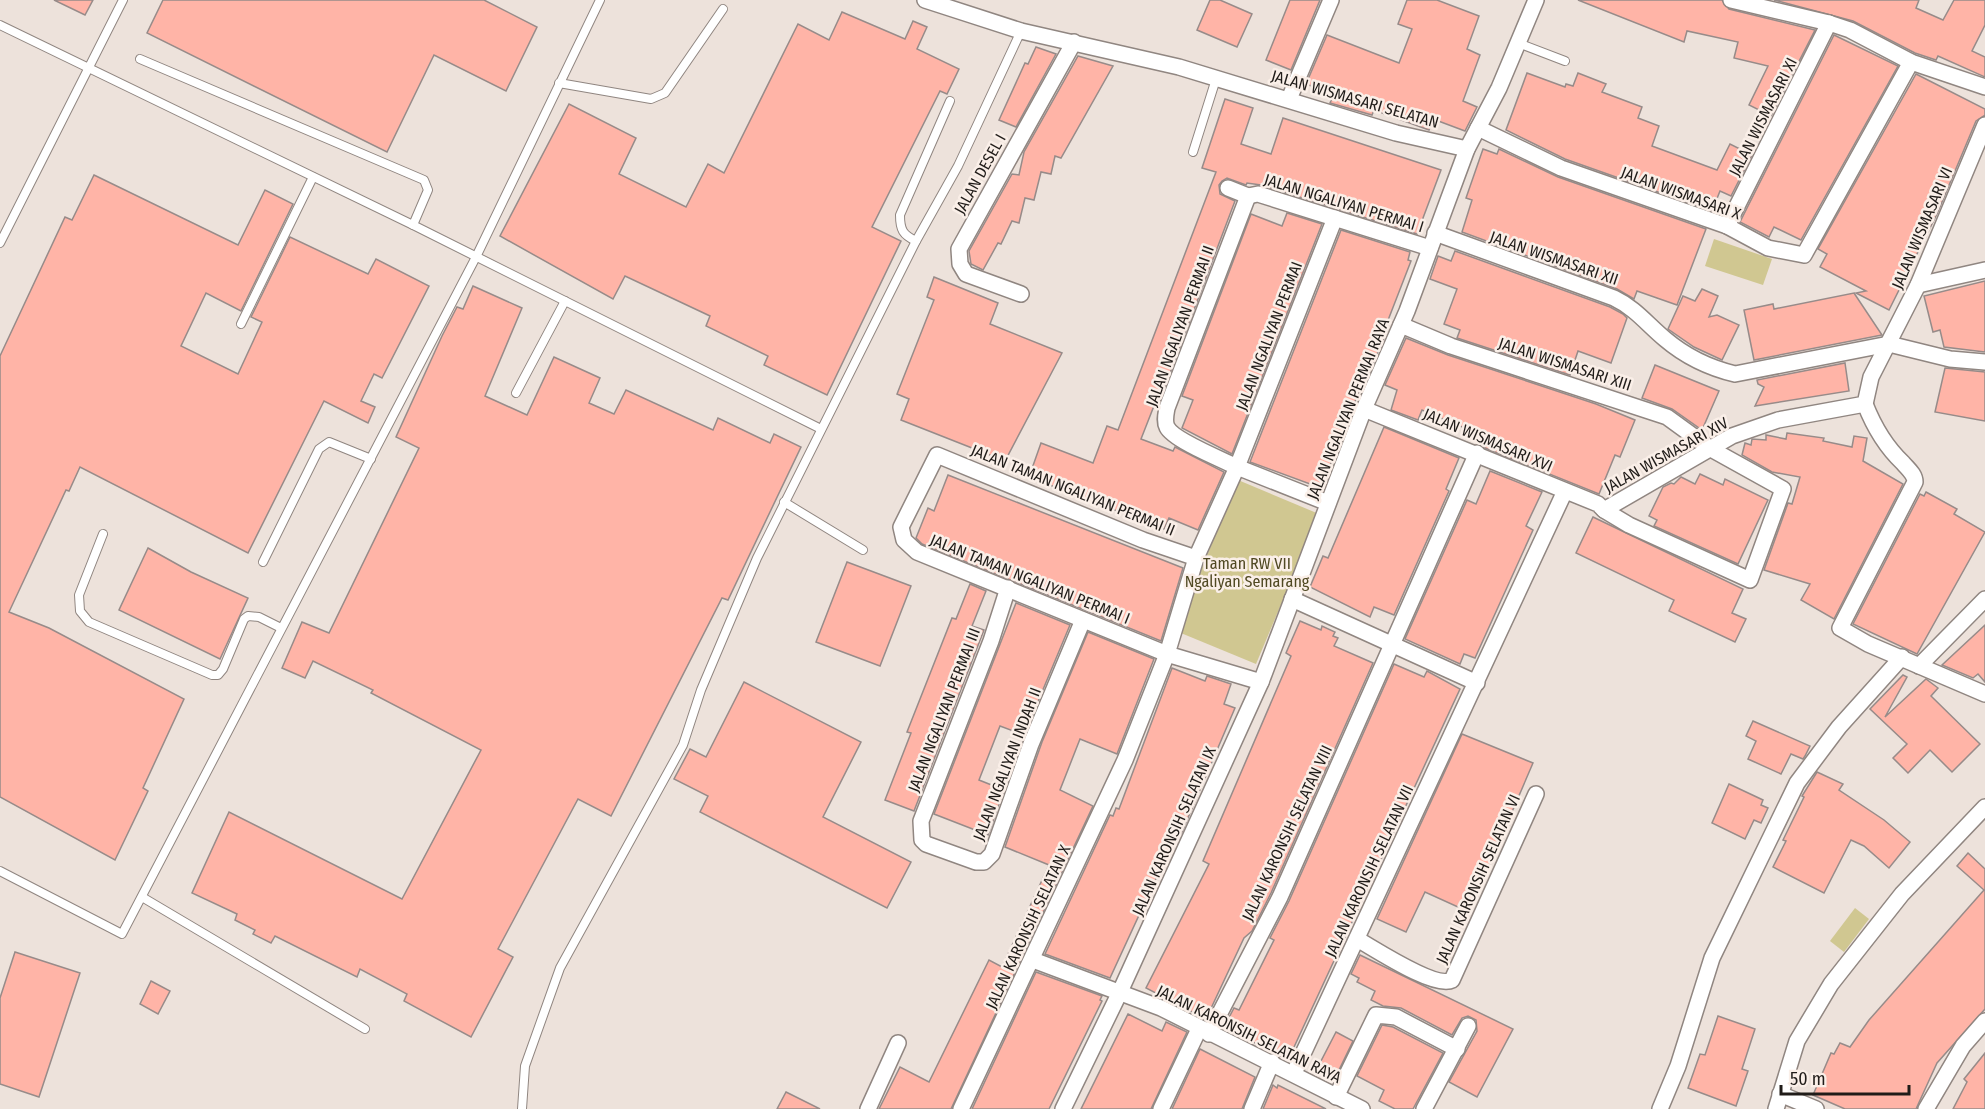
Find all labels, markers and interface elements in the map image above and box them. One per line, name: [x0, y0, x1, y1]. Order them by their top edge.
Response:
street label: JALAN WISMASARI XI: [1725, 55, 1801, 179]
street label: JALAN WISMASARI SELATAN: [1269, 66, 1441, 132]
street label: JALAN DESEL I: [950, 131, 1010, 217]
street label: JALAN WISMASARI X: [1618, 162, 1744, 224]
street label: JALAN WISMASARI VI: [1888, 164, 1956, 292]
street label: JALAN NGALIYAN PERMAI I: [1262, 170, 1426, 236]
street label: JALAN WISMASARI XII: [1487, 227, 1621, 289]
street label: JALAN NGALIYAN PERMAI II: [1142, 243, 1218, 409]
street label: JALAN NGALIYAN PERMAI: [1232, 259, 1306, 413]
street label: JALAN NGALIYAN PERMAI RAYA: [1303, 315, 1393, 502]
street label: JALAN WISMASARI XIII: [1496, 334, 1634, 394]
street label: JALAN WISMASARI XVI: [1420, 404, 1556, 476]
street label: JALAN WISMASARI XIV: [1601, 413, 1732, 497]
street label: JALAN TAMAN NGALIYAN PERMAI II: [968, 440, 1178, 540]
street label: JALAN TAMAN NGALIYAN PERMAI I: [927, 530, 1133, 628]
park label: Taman RW VII Ngaliyan Semarang: [1185, 554, 1310, 591]
street label: JALAN NGALIYAN PERMAI III: [904, 625, 984, 795]
street label: JALAN NGALIYAN INDAH II: [969, 685, 1045, 843]
street label: JALAN KARONSIH SELATAN VIII: [1238, 742, 1336, 924]
street label: JALAN KARONSIH SELATAN IX: [1128, 743, 1220, 919]
street label: JALAN KARONSIH SELATAN VII: [1321, 782, 1417, 960]
street label: JALAN KARONSIH SELATAN VI: [1432, 791, 1524, 967]
street label: JALAN KARONSIH SELATAN X: [982, 842, 1075, 1012]
street label: JALAN KARONSIH SELATAN RAYA: [1154, 981, 1345, 1087]
scale bar: [1781, 1058, 1908, 1096]
text: 50 m: [1790, 1068, 1826, 1090]

